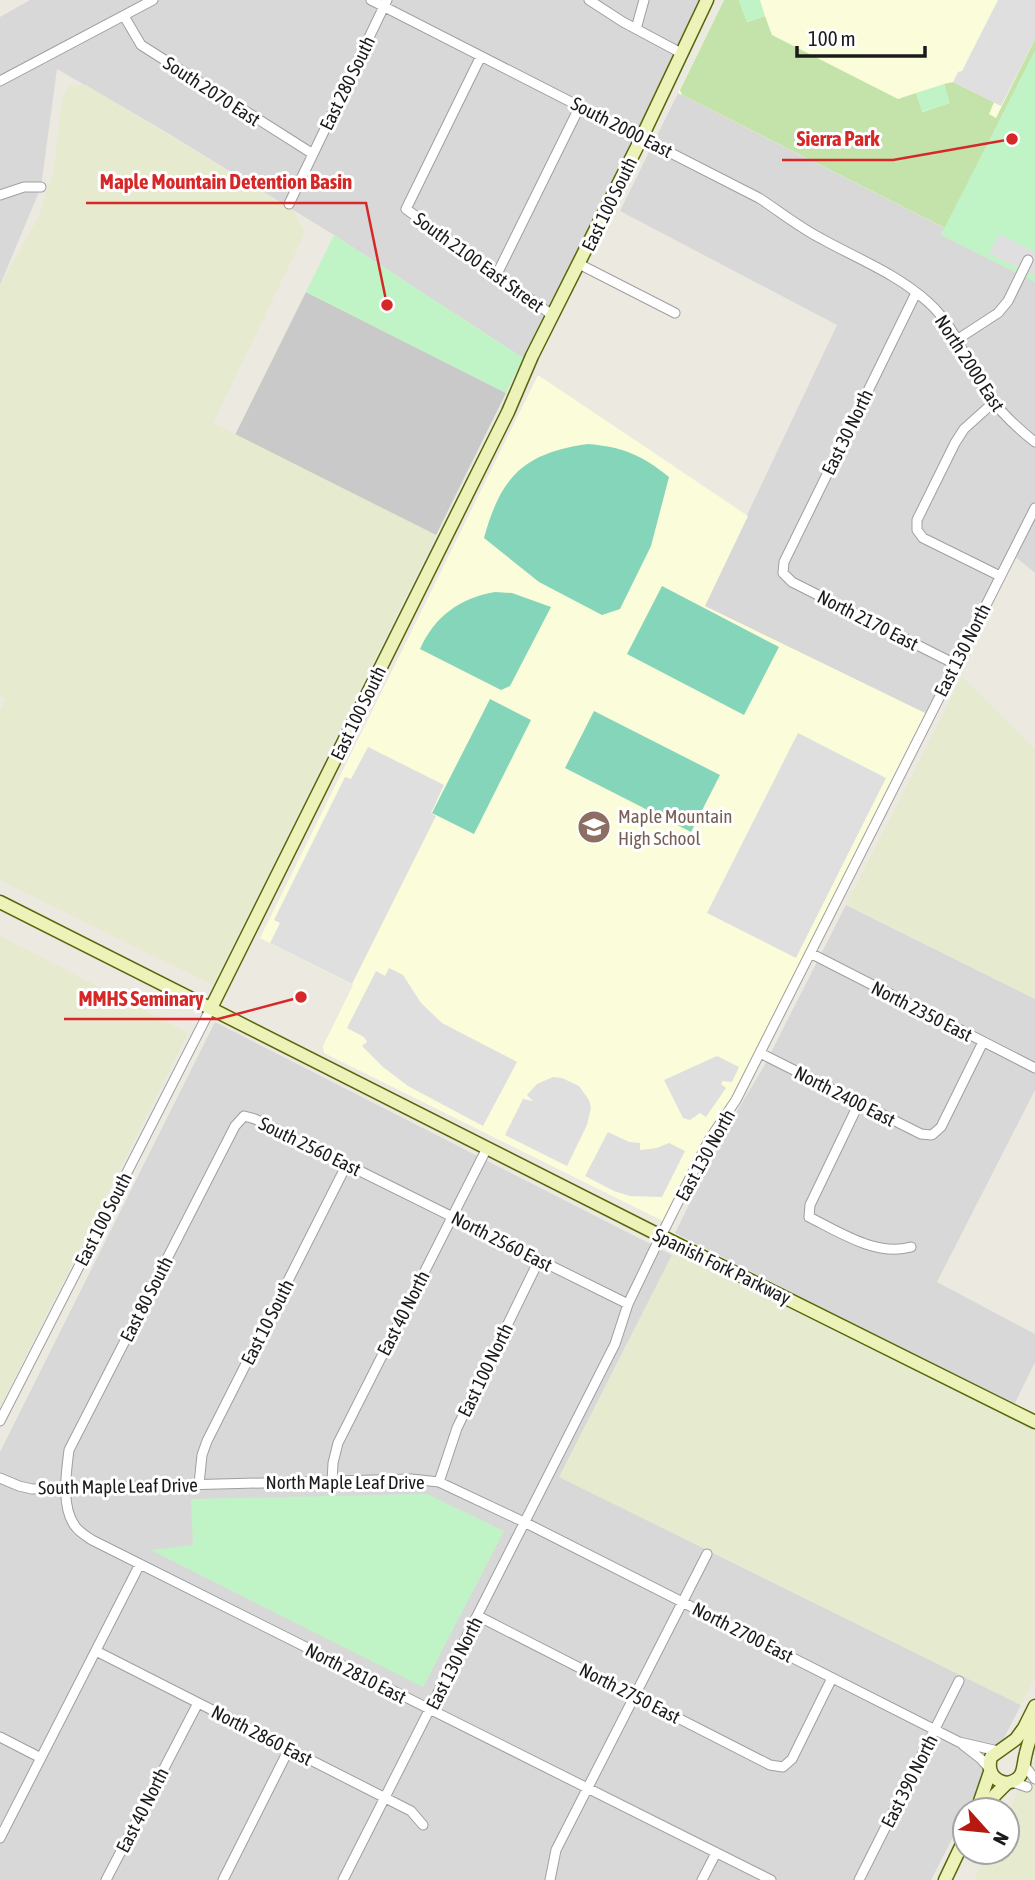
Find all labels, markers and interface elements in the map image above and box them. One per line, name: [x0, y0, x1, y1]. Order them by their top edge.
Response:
scale bar: [797, 14, 925, 58]
text: 100 m: [808, 26, 856, 50]
street label: East 280 South: [315, 32, 379, 134]
street label: South 2070 East: [160, 52, 264, 130]
street label: South 2000 East: [568, 92, 676, 162]
callout: Sierra Park: [782, 118, 893, 160]
text: Sierra Park: [797, 126, 880, 150]
street label: East 100 South: [577, 153, 641, 255]
callout: Maple Mountain Detention Basin: [86, 161, 366, 203]
text: Maple Mountain Detention Basin: [100, 169, 352, 193]
street label: South 2100 East Street: [410, 208, 548, 316]
street label: North 2000 East: [931, 311, 1009, 415]
street label: East 30 North: [817, 386, 877, 478]
street label: North 2170 East: [814, 585, 922, 655]
street label: East 130 North: [929, 600, 995, 700]
street label: East 100 South: [326, 662, 390, 764]
place label: Maple Mountain High School: [618, 805, 733, 849]
school or university icon: Maple Mountain High School: [575, 808, 613, 846]
street label: North 2350 East: [868, 976, 976, 1046]
callout: MMHS Seminary: [64, 977, 218, 1019]
text: MMHS Seminary: [78, 986, 204, 1010]
street label: North 2400 East: [791, 1061, 899, 1131]
street label: East 130 North: [671, 1105, 739, 1205]
street label: South 2560 East: [255, 1112, 365, 1180]
street label: East 100 South: [70, 1169, 136, 1269]
street label: North 2560 East: [448, 1206, 556, 1276]
street label: Spanish Fork Parkway: [650, 1223, 794, 1309]
street label: East 80 South: [115, 1253, 177, 1345]
street label: East 40 North: [372, 1267, 434, 1359]
street label: East 10 South: [236, 1276, 298, 1368]
street label: East 100 North: [453, 1320, 517, 1420]
street label: North Maple Leaf Drive: [265, 1471, 425, 1493]
street label: South Maple Leaf Drive: [38, 1474, 198, 1498]
street label: North 2700 East: [689, 1597, 797, 1667]
street label: East 130 North: [421, 1613, 487, 1713]
street label: North 2810 East: [302, 1638, 410, 1708]
street label: North 2750 East: [576, 1658, 684, 1728]
street label: North 2860 East: [208, 1700, 316, 1770]
street label: East 390 North: [876, 1731, 942, 1831]
street label: East 40 North: [111, 1764, 173, 1856]
north arrow: [951, 1796, 1021, 1866]
text: N: [989, 1829, 1013, 1849]

